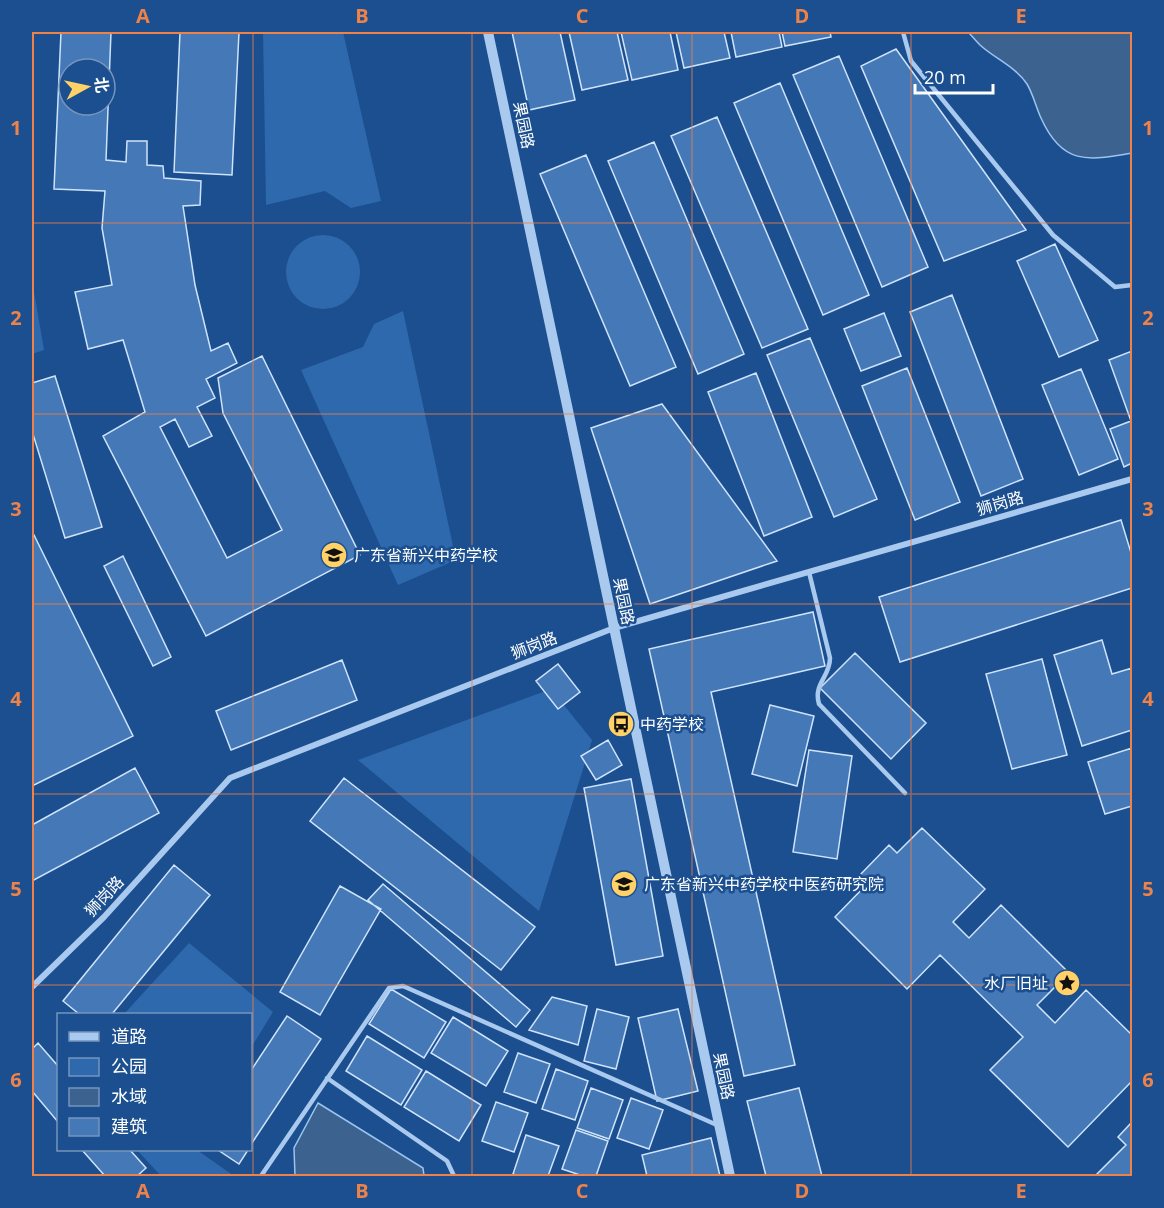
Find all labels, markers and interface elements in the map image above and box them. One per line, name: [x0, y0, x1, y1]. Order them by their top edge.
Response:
text: A: [136, 2, 150, 29]
text: B: [355, 2, 369, 29]
text: C: [576, 2, 589, 29]
text: D: [795, 2, 809, 29]
text: E: [1015, 2, 1027, 29]
north arrow: [57, 57, 117, 117]
scale bar: [915, 57, 993, 95]
text: 20 m: [924, 65, 966, 89]
text: 北: [90, 75, 114, 94]
street label: 果园路: [508, 99, 540, 151]
text: 1: [10, 114, 22, 141]
text: 1: [1142, 114, 1154, 141]
text: 2: [10, 304, 22, 331]
text: 2: [1142, 304, 1154, 331]
street label: 狮岗路: [974, 486, 1026, 520]
text: 3: [10, 495, 22, 522]
text: 3: [1142, 495, 1154, 522]
school or university icon: 广东省新兴中药学校: [319, 540, 349, 570]
place label: 广东省新兴中药学校: [354, 544, 498, 566]
street label: 果园路: [608, 575, 640, 627]
street label: 狮岗路: [508, 626, 560, 664]
text: 4: [10, 685, 22, 712]
text: 4: [1142, 685, 1154, 712]
bus stop icon: 中药学校: [606, 709, 636, 739]
place label: 中药学校: [640, 713, 704, 735]
school or university icon: 广东省新兴中药学校中医药研究院: [609, 869, 639, 899]
street label: 狮岗路: [80, 871, 128, 921]
place label: 广东省新兴中药学校中医药研究院: [644, 873, 884, 895]
text: 5: [10, 875, 22, 902]
text: 5: [1142, 875, 1154, 902]
place icon: 水厂旧址: [1052, 968, 1082, 998]
place label: 水厂旧址: [984, 972, 1048, 994]
legend: [57, 1013, 252, 1151]
text: 道路: [111, 1024, 147, 1048]
street label: 果园路: [708, 1050, 740, 1102]
text: 公园: [111, 1054, 147, 1078]
text: 6: [10, 1066, 22, 1093]
text: 6: [1142, 1066, 1154, 1093]
text: 水域: [111, 1084, 147, 1108]
text: 建筑: [111, 1114, 147, 1138]
text: A: [136, 1177, 150, 1204]
text: B: [355, 1177, 369, 1204]
text: C: [576, 1177, 589, 1204]
text: D: [795, 1177, 809, 1204]
text: E: [1015, 1177, 1027, 1204]

